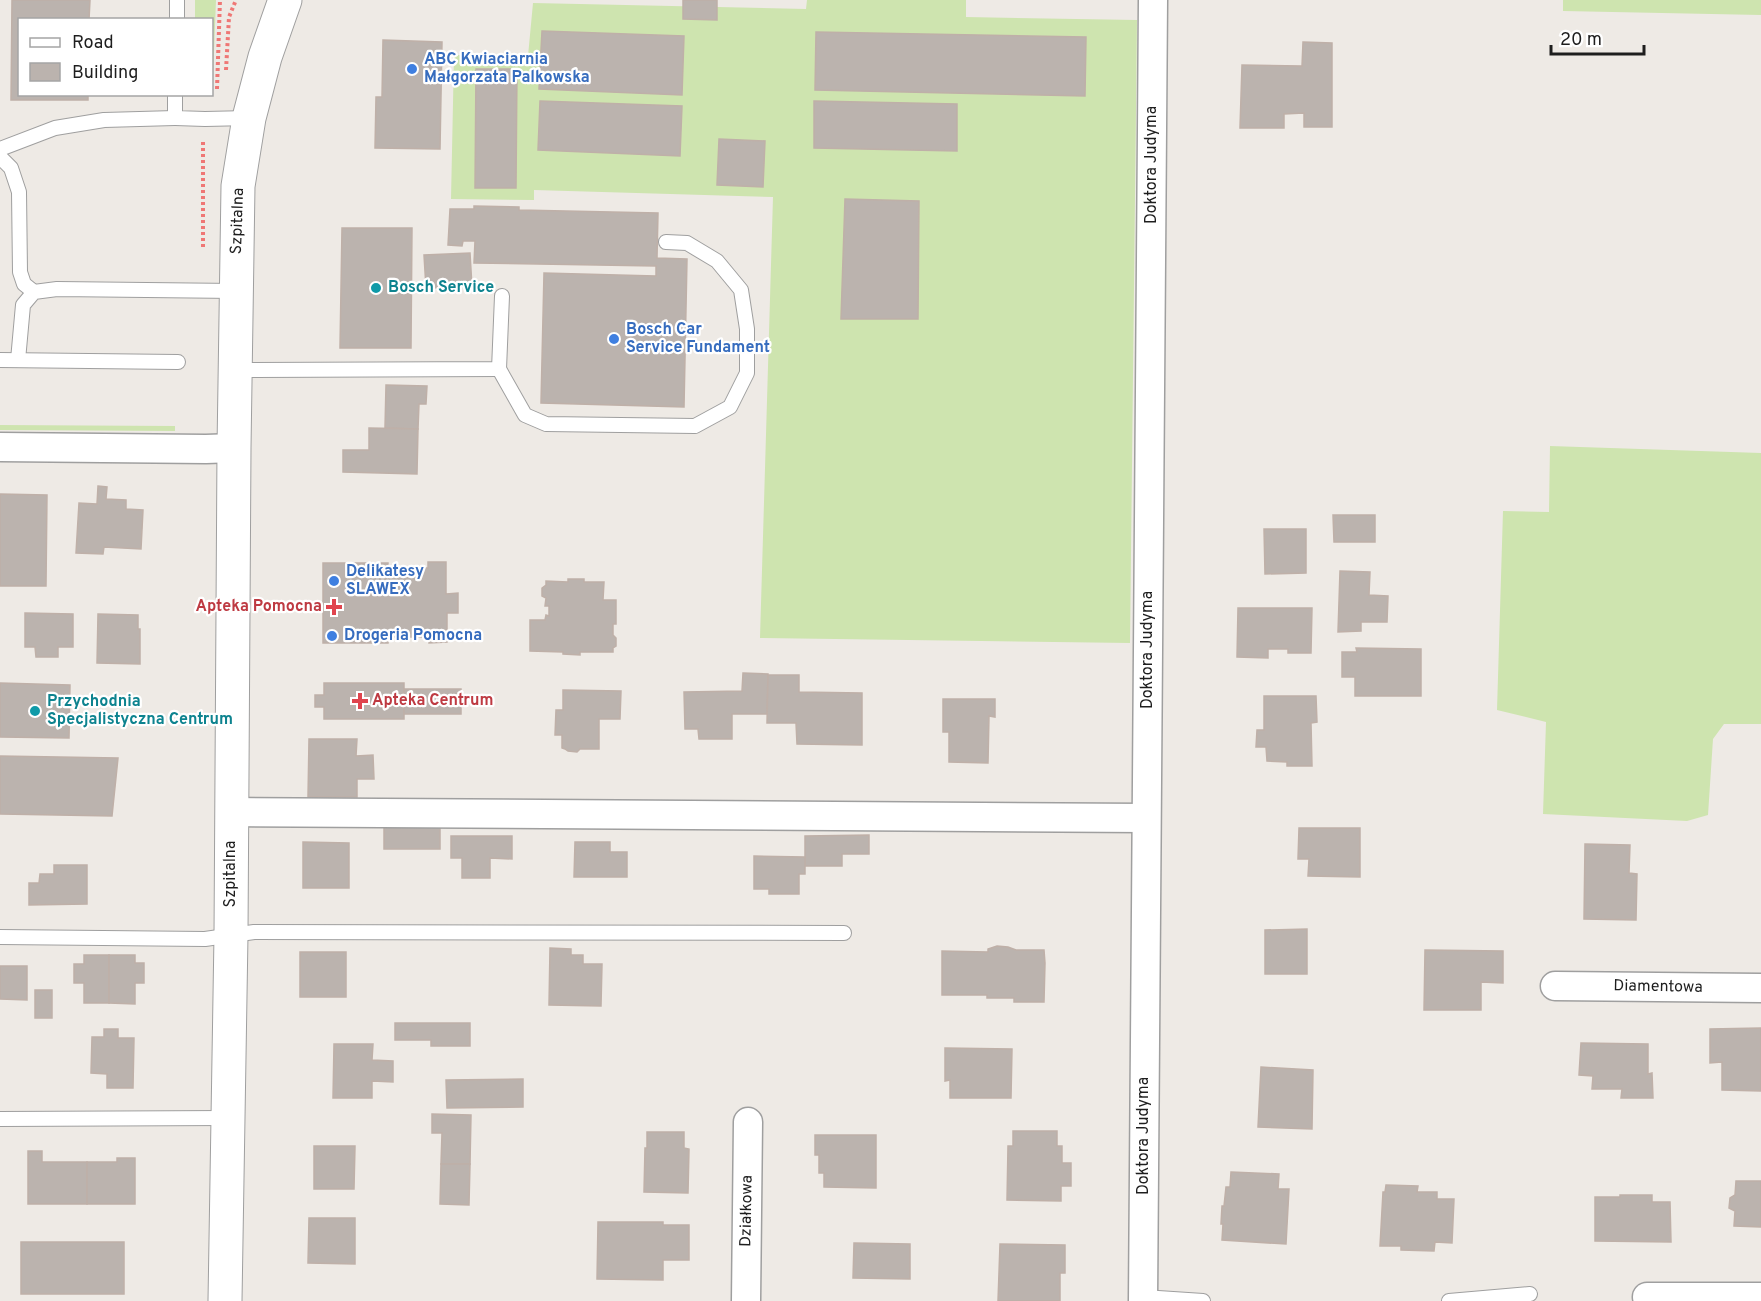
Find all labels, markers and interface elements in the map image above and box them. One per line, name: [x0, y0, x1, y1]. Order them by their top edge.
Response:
legend: [18, 18, 213, 96]
scale bar: [1551, 18, 1644, 56]
text: 20 m: [1560, 29, 1602, 52]
text: Road: [72, 32, 114, 55]
place label: ABC Kwiaciarnia Małgorzata Palkowska: [424, 50, 590, 88]
text: Building: [72, 62, 138, 85]
marker: ABC Kwiaciarnia Małgorzata Palkowska: [405, 62, 419, 76]
street label: Doktora Judyma: [1142, 106, 1162, 224]
street label: Szpitalna: [227, 187, 249, 255]
place label: Bosch Service: [388, 278, 494, 298]
marker: Bosch Service: [369, 281, 383, 295]
place label: Bosch Car Service Fundament: [626, 320, 770, 358]
marker: Bosch Car Service Fundament: [607, 332, 621, 346]
place label: Delikatesy SLAWEX: [346, 562, 424, 600]
marker: Delikatesy SLAWEX: [327, 574, 341, 588]
street label: Doktora Judyma: [1138, 591, 1158, 709]
place label: Apteka Pomocna: [196, 597, 322, 617]
marker: Apteka Pomocna: [327, 600, 341, 614]
place label: Drogeria Pomocna: [344, 626, 482, 646]
marker: Drogeria Pomocna: [325, 629, 339, 643]
place label: Apteka Centrum: [372, 691, 494, 711]
place label: Przychodnia Specjalistyczna Centrum: [47, 692, 233, 730]
marker: Apteka Centrum: [353, 694, 367, 708]
marker: Przychodnia Specjalistyczna Centrum: [28, 704, 42, 718]
street label: Szpitalna: [221, 841, 241, 907]
street label: Diamentowa: [1613, 976, 1703, 998]
street label: Doktora Judyma: [1134, 1077, 1154, 1195]
street label: Działkowa: [736, 1175, 758, 1247]

